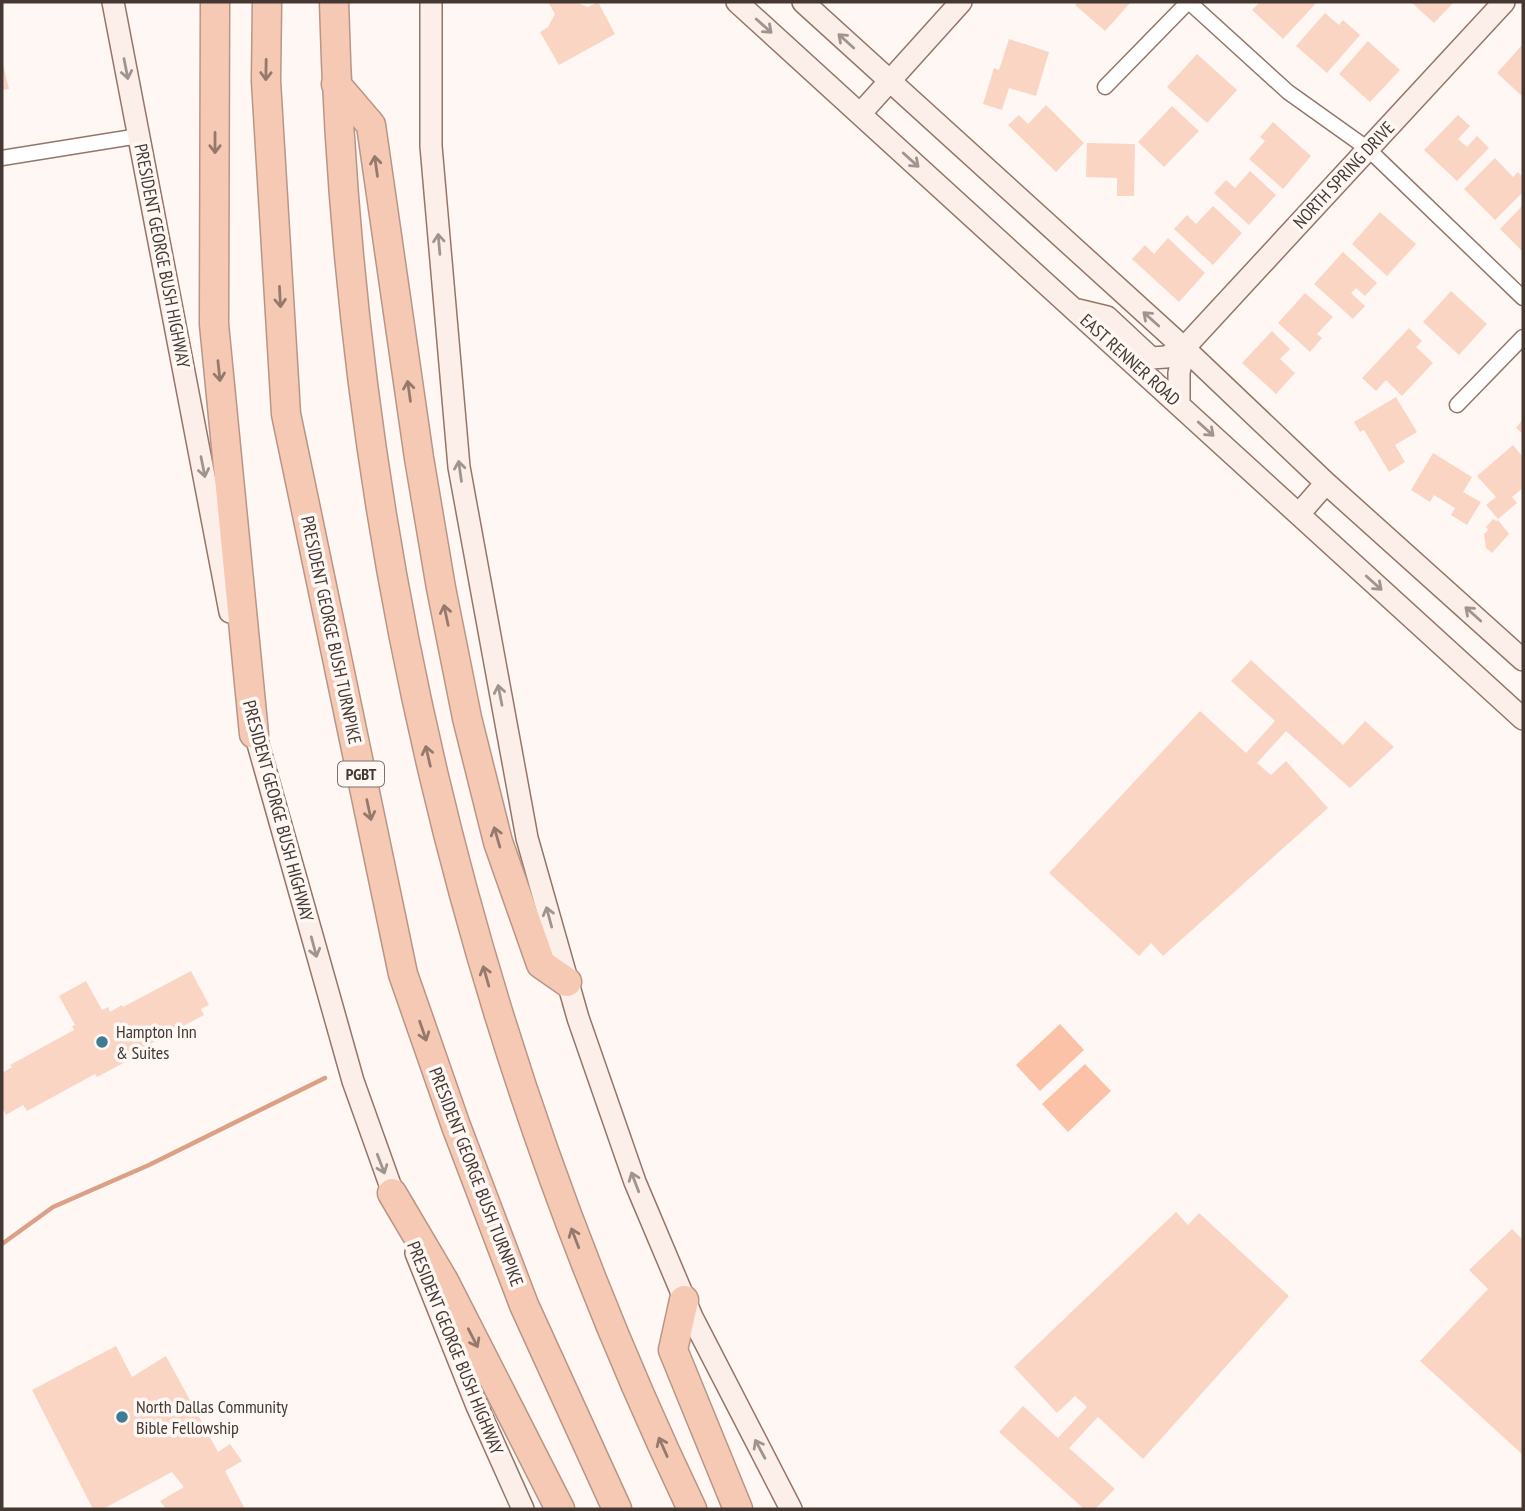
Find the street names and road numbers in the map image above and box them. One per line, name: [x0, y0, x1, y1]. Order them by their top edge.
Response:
street label: NORTH SPRING DRIVE: [1288, 116, 1399, 233]
street label: PRESIDENT GEORGE BUSH HIGHWAY: [129, 142, 196, 371]
street label: EAST RENNER ROAD: [1076, 309, 1185, 411]
street label: PRESIDENT GEORGE BUSH TURNPIKE: [296, 514, 367, 746]
street label: PRESIDENT GEORGE BUSH HIGHWAY: [238, 698, 319, 925]
road number: PGBT: [338, 762, 384, 786]
street label: PRESIDENT GEORGE BUSH TURNPIKE: [424, 1064, 529, 1290]
street label: PRESIDENT GEORGE BUSH HIGHWAY: [402, 1238, 509, 1459]

